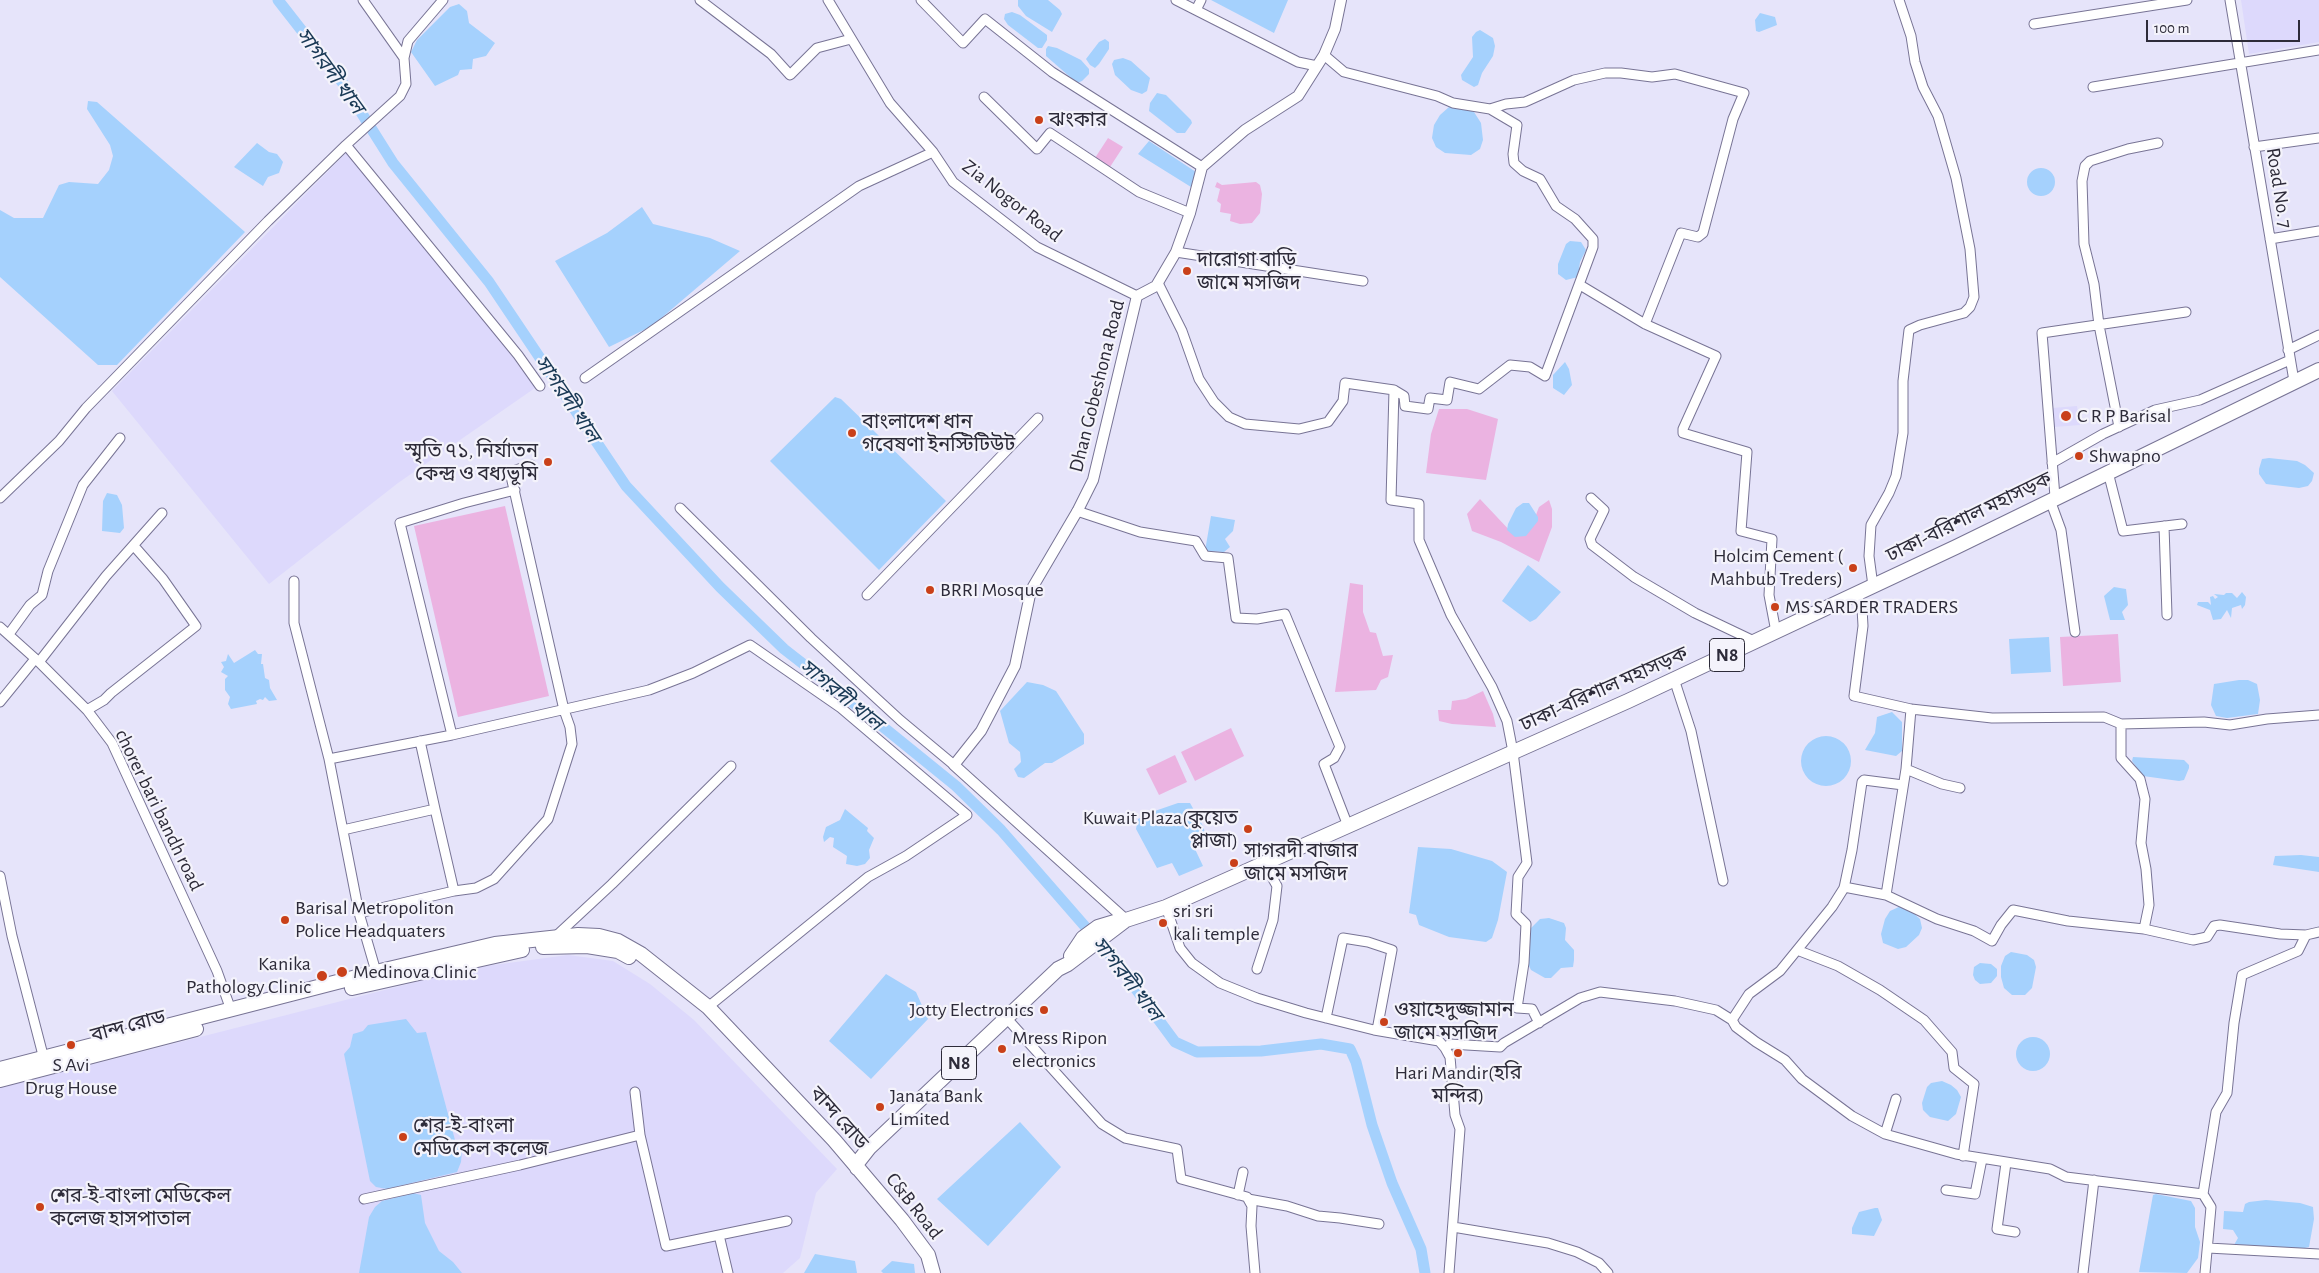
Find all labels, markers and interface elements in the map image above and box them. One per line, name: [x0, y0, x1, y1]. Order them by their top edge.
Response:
scale bar: [2149, 10, 2303, 42]
text: 100 m: [2154, 21, 2189, 36]
water label: সাগরদী খাল: [290, 23, 370, 119]
place label: ঝংকার: [1049, 108, 1107, 132]
marker: ঝংকার: [1033, 114, 1045, 126]
street label: Road No. 7: [2261, 146, 2297, 230]
street label: Zia Nogor Road: [957, 155, 1067, 247]
place label: দারোগা বাড়ি জামে মসজিদ: [1197, 248, 1301, 295]
marker: দারোগা বাড়ি জামে মসজিদ: [1181, 265, 1193, 277]
street label: Dhan Gobeshona Road: [1064, 297, 1130, 475]
water label: সাগরদী খাল: [529, 351, 605, 447]
place label: C R P Barisal: [2077, 404, 2171, 428]
marker: C R P Barisal: [2059, 409, 2073, 423]
place label: বাংলাদেশ ধান গবেষণা ইনস্টিটিউট: [862, 410, 1015, 457]
marker: বাংলাদেশ ধান গবেষণা ইনস্টিটিউট: [846, 427, 858, 439]
place label: স্মৃতি ৭১, নির্যাতন কেন্দ্র ও বধ্যভূমি: [405, 439, 538, 486]
place label: Shwapno: [2089, 444, 2161, 468]
marker: Shwapno: [2073, 450, 2085, 462]
marker: স্মৃতি ৭১, নির্যাতন কেন্দ্র ও বধ্যভূমি: [542, 456, 554, 468]
street label: ঢাকা-বরিশাল মহাসড়ক: [1882, 467, 2056, 567]
place label: Holcim Cement ( Mahbub Treders): [1710, 544, 1843, 591]
marker: Holcim Cement ( Mahbub Treders): [1847, 562, 1859, 574]
place label: BRRI Mosque: [940, 578, 1044, 602]
marker: BRRI Mosque: [924, 584, 936, 596]
place label: MS SARDER TRADERS: [1785, 595, 1958, 619]
marker: MS SARDER TRADERS: [1769, 601, 1781, 613]
road number: N8: [1710, 638, 1744, 672]
street label: ঢাকা-বরিশাল মহাসড়ক: [1516, 641, 1692, 737]
water label: সাগরদী খাল: [794, 654, 888, 736]
street label: chorer bari bandh road: [110, 725, 208, 895]
place label: Kuwait Plaza(কুয়েত প্লাজা): [1083, 806, 1238, 853]
marker: Kuwait Plaza(কুয়েত প্লাজা): [1242, 823, 1254, 835]
place label: সাগরদী বাজার জামে মসজিদ: [1244, 839, 1358, 886]
marker: সাগরদী বাজার জামে মসজিদ: [1228, 857, 1240, 869]
place label: Barisal Metropoliton Police Headquaters: [295, 896, 454, 943]
place label: sri sri kali temple: [1173, 899, 1260, 946]
marker: Barisal Metropoliton Police Headquaters: [279, 914, 291, 926]
marker: sri sri kali temple: [1157, 917, 1169, 929]
water label: সাগরদী খাল: [1086, 932, 1168, 1026]
place label: Kanika Pathology Clinic: [186, 952, 311, 999]
place label: Medinova Clinic: [353, 960, 476, 984]
marker: Medinova Clinic: [335, 965, 349, 979]
marker: Kanika Pathology Clinic: [315, 969, 329, 983]
place label: Jotty Electronics: [910, 998, 1034, 1022]
place label: ওয়াহেদুজ্জামান জামে মসজিদ: [1394, 998, 1514, 1045]
marker: Jotty Electronics: [1038, 1004, 1050, 1016]
street label: বান্দ রোড: [88, 1005, 168, 1047]
marker: ওয়াহেদুজ্জামান জামে মসজিদ: [1378, 1016, 1390, 1028]
place label: Mress Ripon electronics: [1012, 1026, 1107, 1073]
marker: S Avi Drug House: [65, 1039, 77, 1051]
marker: Mress Ripon electronics: [996, 1043, 1008, 1055]
road number: N8: [942, 1046, 976, 1080]
marker: Hari Mandir(হরি মন্দির): [1452, 1047, 1464, 1059]
place label: S Avi Drug House: [25, 1053, 117, 1100]
place label: Hari Mandir(হরি মন্দির): [1394, 1061, 1522, 1108]
street label: বান্দ রোড: [805, 1082, 873, 1154]
place label: Janata Bank Limited: [890, 1084, 983, 1131]
marker: Janata Bank Limited: [874, 1101, 886, 1113]
place label: শের-ই-বাংলা মেডিকেল কলেজ: [413, 1114, 549, 1161]
marker: শের-ই-বাংলা মেডিকেল কলেজ: [397, 1131, 409, 1143]
street label: C&B Road: [881, 1168, 947, 1244]
place label: শের-ই-বাংলা মেডিকেল কলেজ হাসপাতাল: [50, 1184, 231, 1231]
marker: শের-ই-বাংলা মেডিকেল কলেজ হাসপাতাল: [34, 1201, 46, 1213]

